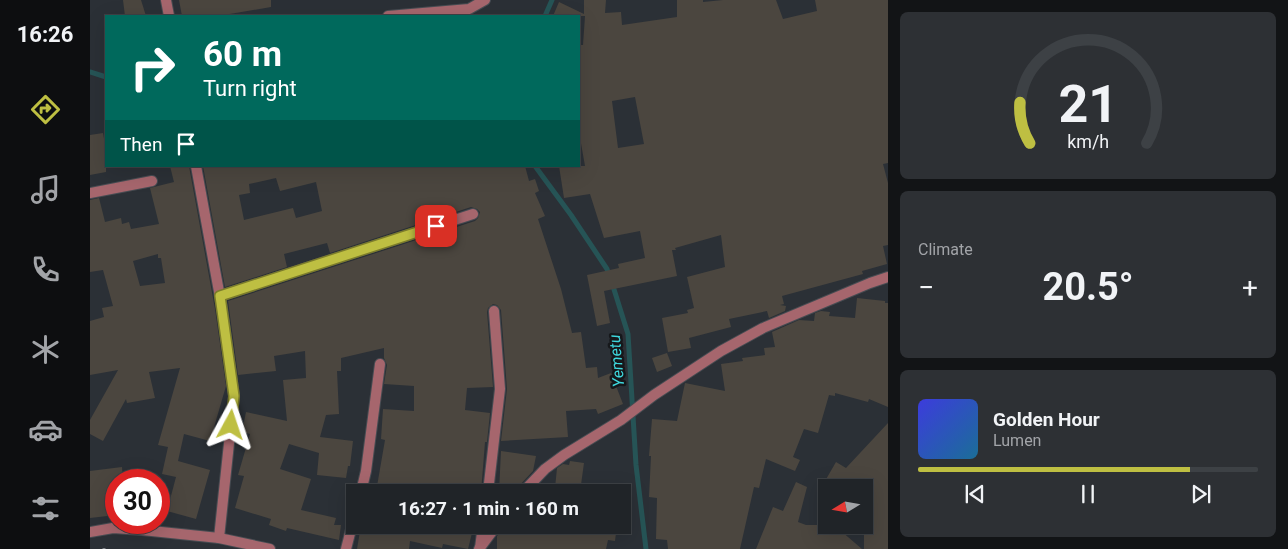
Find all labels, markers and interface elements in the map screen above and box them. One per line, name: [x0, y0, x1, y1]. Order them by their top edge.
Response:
text: 16:26: [17, 22, 73, 47]
text: 60 m: [203, 34, 282, 75]
icon: right: [120, 35, 185, 100]
text: 21: [1058, 74, 1118, 135]
text: Turn right: [203, 76, 297, 101]
icon: directions: [28, 92, 63, 127]
icon: arrive: [172, 130, 200, 158]
text: km/h: [1067, 131, 1109, 152]
text: Then: [120, 133, 162, 156]
icon: music: [28, 172, 63, 207]
pin: [415, 205, 457, 247]
icon: arrive: [422, 212, 450, 240]
text: Climate: [918, 240, 973, 259]
icon: phone: [28, 252, 63, 287]
text: 20.5°: [1042, 265, 1134, 309]
text: −: [918, 271, 934, 304]
text: +: [1242, 271, 1258, 304]
icon: climate: [28, 332, 63, 367]
water label: Yemetu: [605, 334, 628, 388]
position arrow: [204, 398, 256, 450]
text: Golden Hour: [993, 408, 1100, 431]
icon: car: [28, 412, 63, 447]
text: Lumen: [993, 431, 1041, 450]
speed limit sign: 30: [105, 469, 170, 534]
north arrow: [818, 479, 872, 534]
map controls: [818, 479, 873, 534]
icon: previous: [961, 480, 989, 508]
icon: pause: [1074, 480, 1102, 508]
icon: next: [1187, 480, 1215, 508]
icon: filters: [28, 491, 63, 526]
text: 16:27 · 1 min · 160 m: [398, 497, 579, 520]

